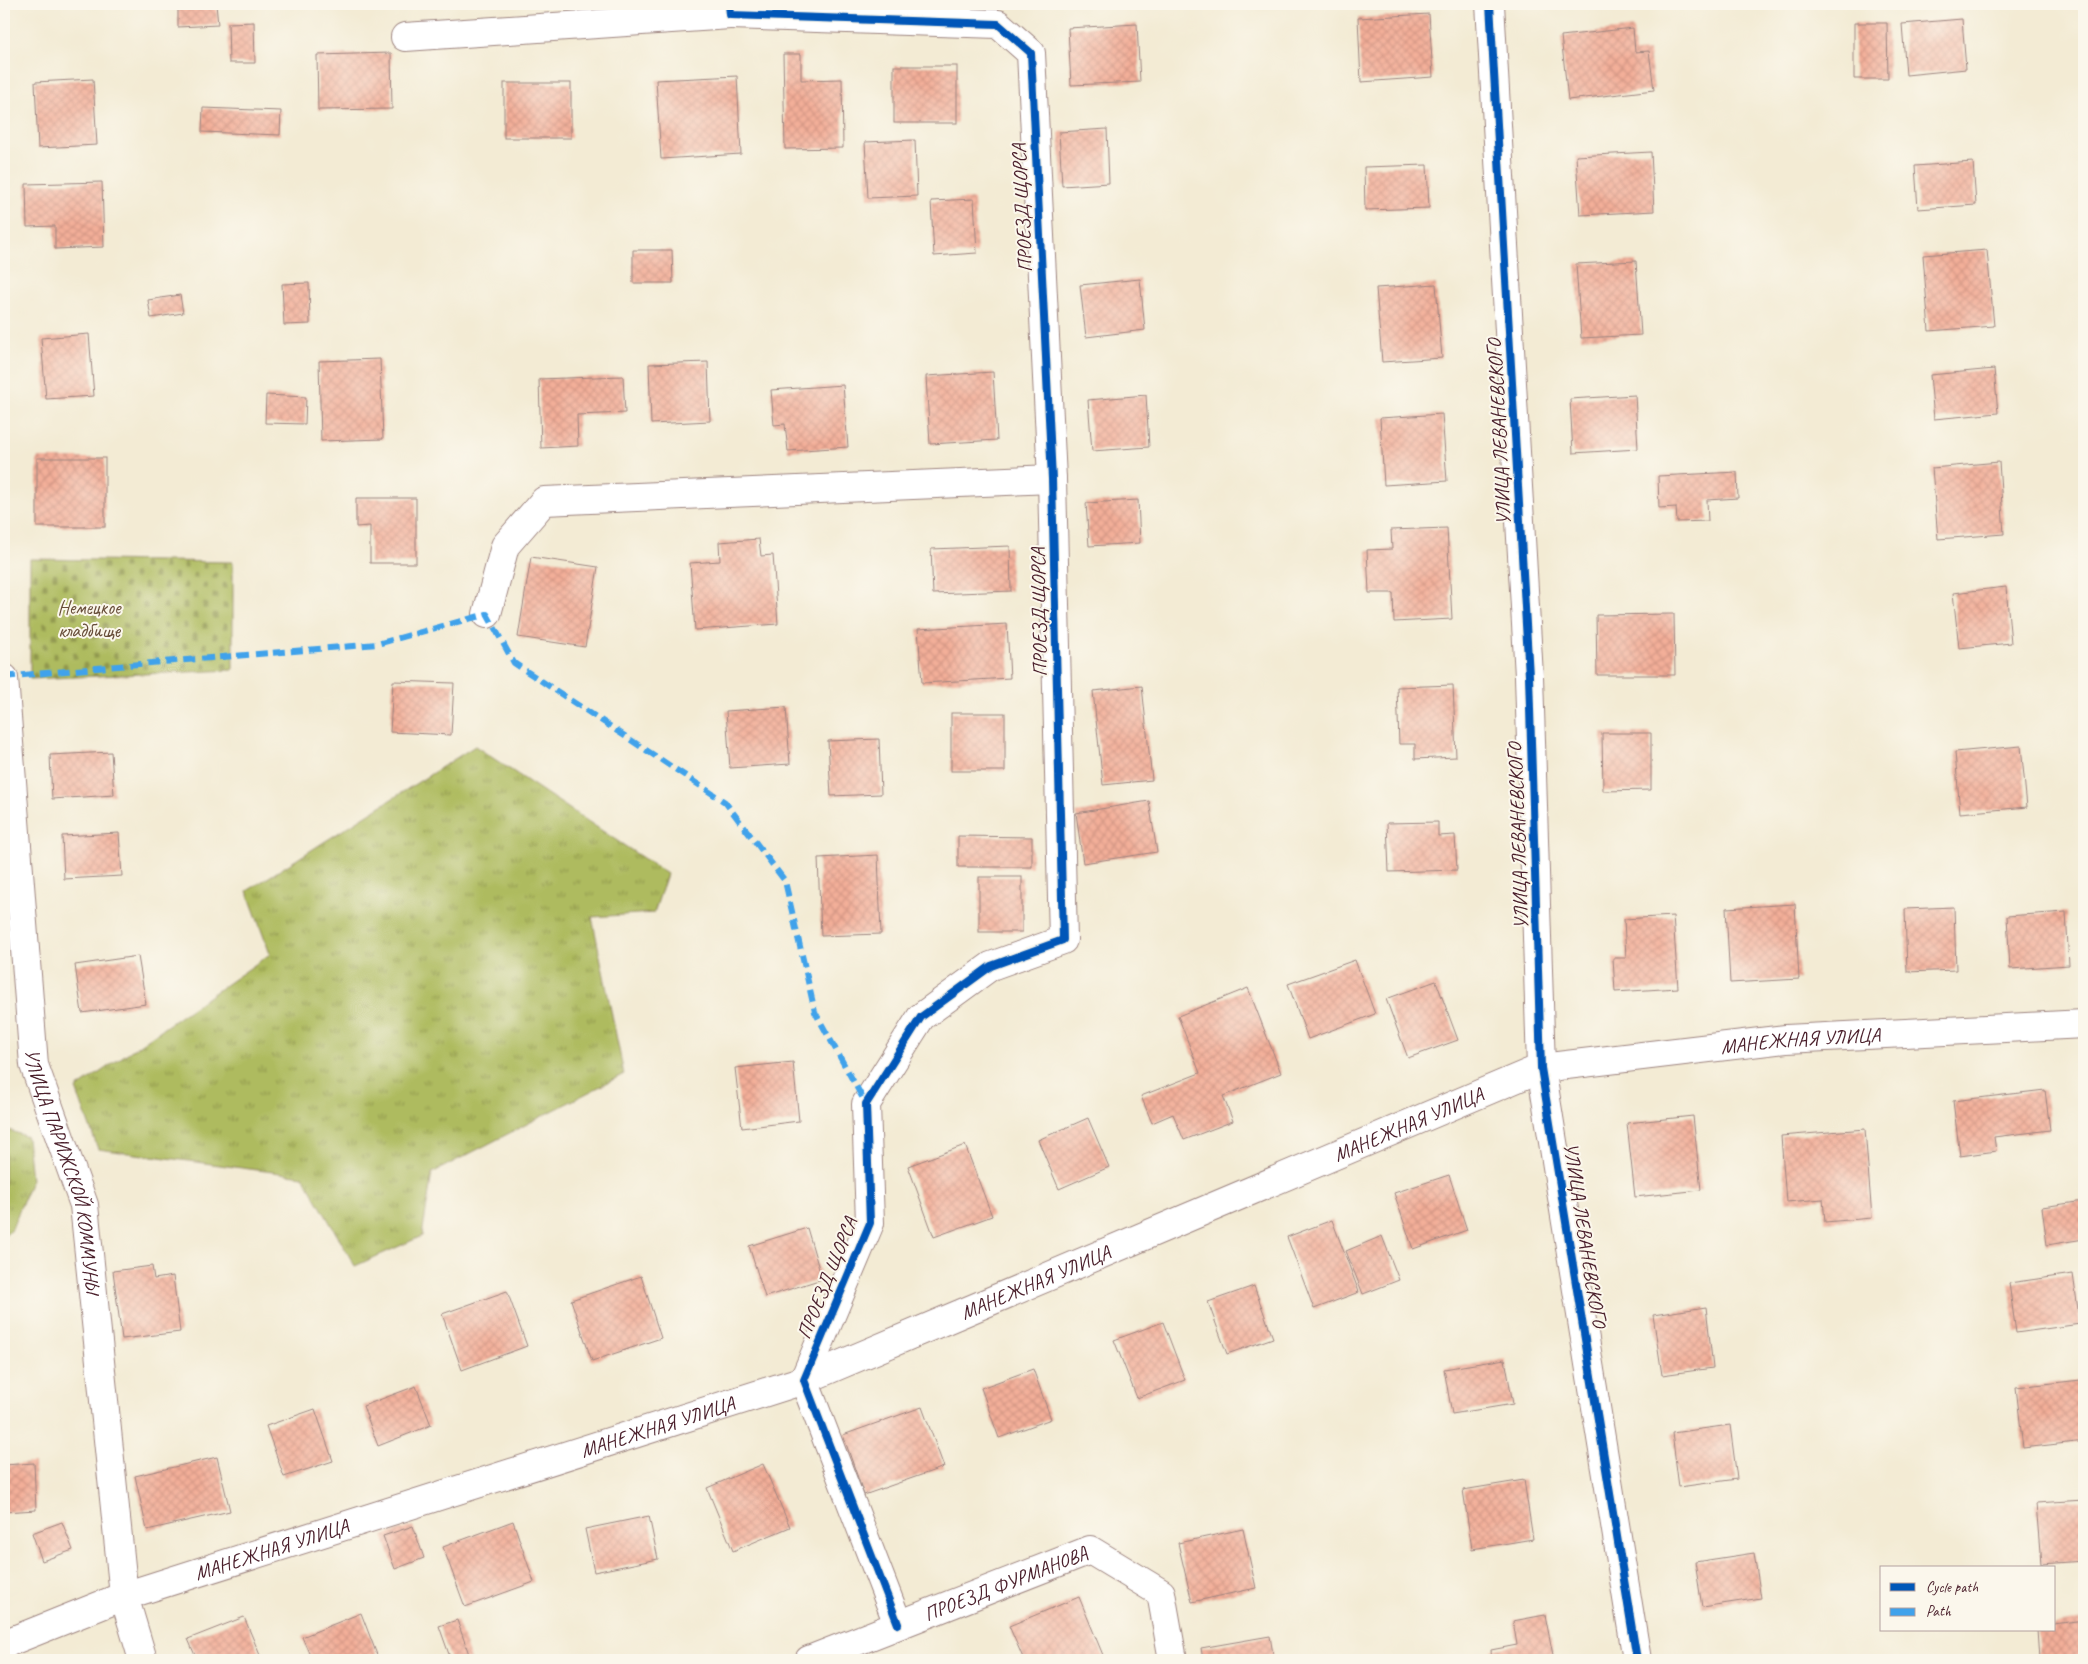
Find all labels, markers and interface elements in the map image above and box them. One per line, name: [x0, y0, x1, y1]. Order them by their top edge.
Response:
street label: ПРОЕЗД ЩОРСА: [1006, 142, 1038, 273]
street label: УЛИЦА ЛЕВАНЕВСКОГО: [1482, 336, 1516, 526]
street label: ПРОЕЗД ЩОРСА: [1025, 546, 1053, 677]
park label: Немецкое кладбище: [57, 595, 122, 643]
street label: УЛИЦА ЛЕВАНЕВСКОГО: [1502, 740, 1534, 930]
street label: МАНЕЖНАЯ УЛИЦА: [1719, 1022, 1882, 1059]
street label: УЛИЦА ПАРИЖСКОЙ КОММУНЫ: [20, 1048, 106, 1299]
street label: МАНЕЖНАЯ УЛИЦА: [1330, 1081, 1488, 1167]
street label: УЛИЦА ЛЕВАНЕВСКОГО: [1558, 1141, 1612, 1331]
street label: ПРОЕЗД ЩОРСА: [791, 1213, 863, 1342]
street label: МАНЕЖНАЯ УЛИЦА: [957, 1239, 1115, 1325]
street label: МАНЕЖНАЯ УЛИЦА: [577, 1390, 738, 1463]
street label: МАНЕЖНАЯ УЛИЦА: [191, 1513, 352, 1585]
street label: ПРОЕЗД ФУРМАНОВА: [920, 1539, 1092, 1626]
legend: [1880, 1566, 2056, 1632]
text: Cycle path: [1926, 1578, 1978, 1597]
text: Path: [1926, 1602, 1952, 1621]

